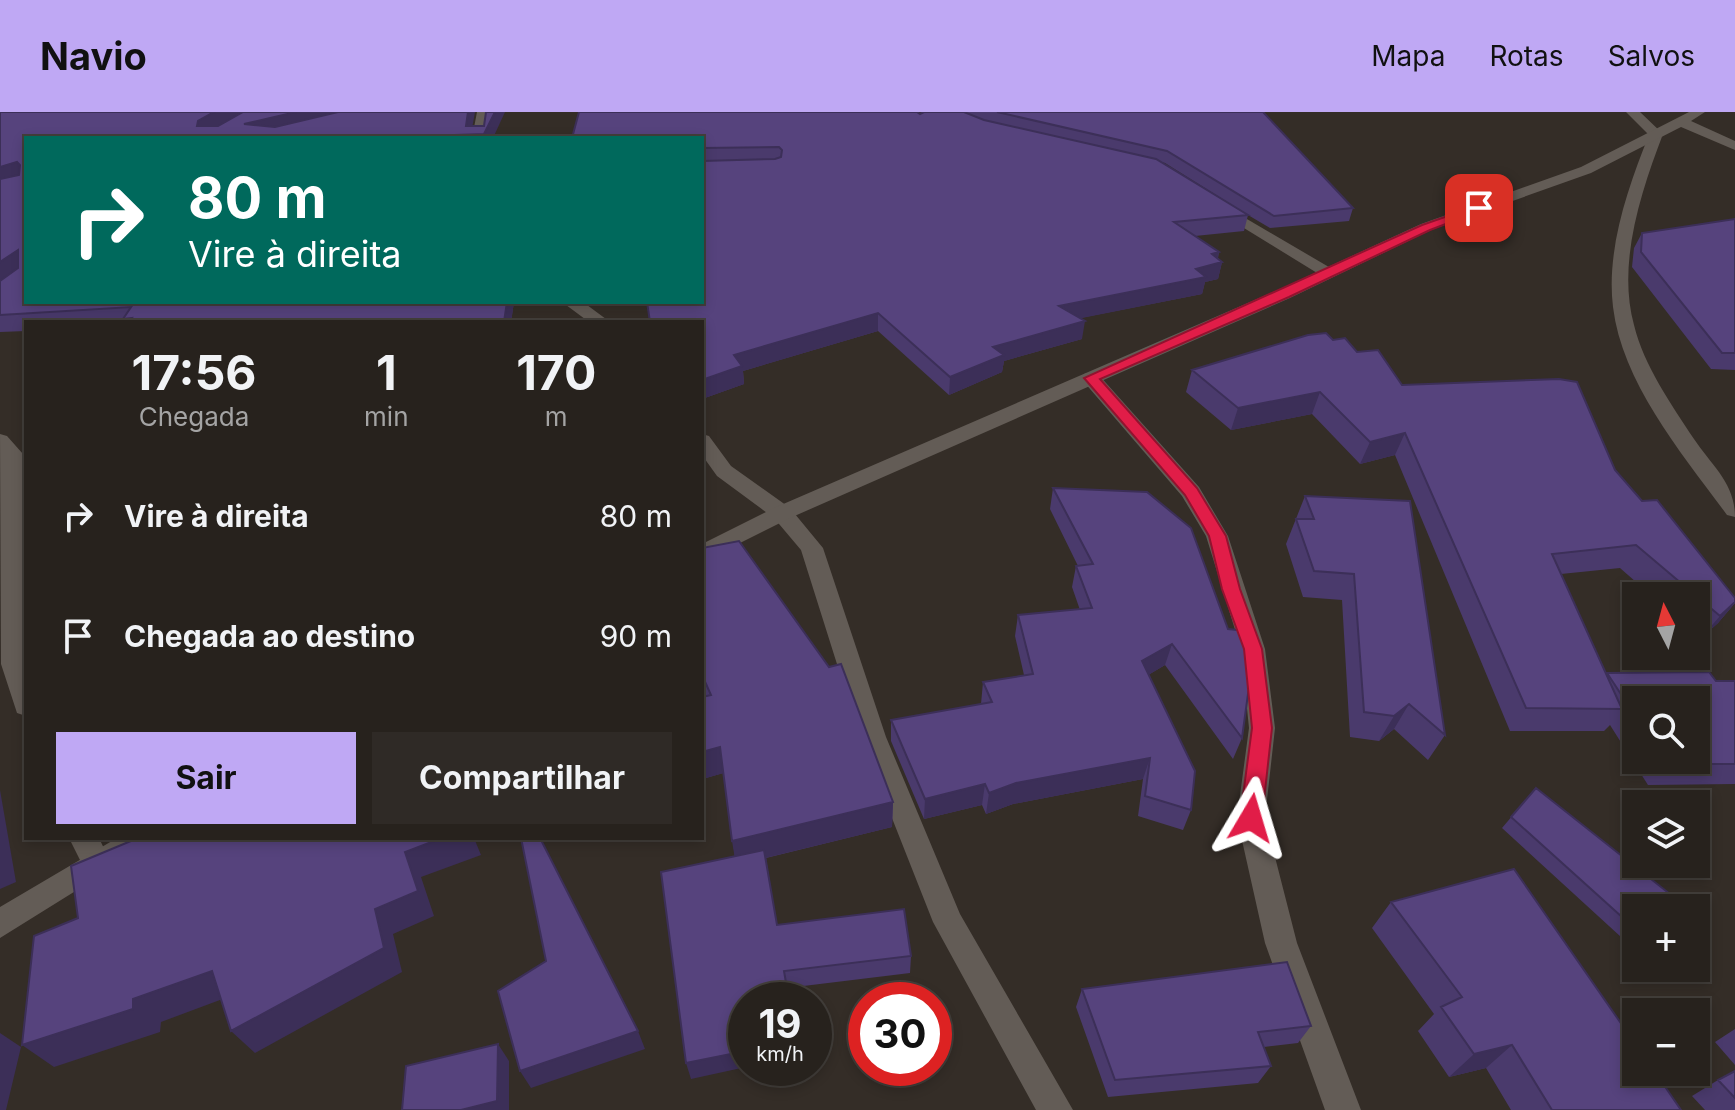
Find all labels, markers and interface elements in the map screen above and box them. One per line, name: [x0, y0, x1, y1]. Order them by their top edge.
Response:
text: Navio: [40, 33, 147, 79]
text: Mapa: [1371, 39, 1445, 73]
text: Rotas: [1489, 39, 1564, 73]
text: Salvos: [1608, 39, 1695, 73]
text: 80 m: [188, 164, 327, 232]
icon: right: [56, 168, 160, 272]
pin: [1445, 174, 1513, 242]
icon: arrive: [1457, 186, 1501, 230]
text: Vire à direita: [188, 232, 402, 276]
text: 17:56: [132, 343, 256, 402]
text: 1: [376, 343, 397, 402]
text: 170: [516, 343, 596, 402]
text: Chegada: [139, 401, 249, 432]
text: min: [364, 401, 409, 432]
text: m: [545, 401, 568, 432]
icon: right: [56, 494, 100, 538]
text: Vire à direita: [124, 498, 309, 534]
text: 80 m: [600, 498, 672, 534]
north arrow: [1622, 582, 1710, 670]
map controls: [1622, 582, 1710, 1086]
icon: arrive: [56, 614, 100, 658]
text: Chegada ao destino: [124, 618, 415, 654]
text: 90 m: [600, 618, 672, 654]
button: search: [1622, 686, 1710, 774]
button: Sair: [56, 732, 356, 824]
button: Compartilhar: [372, 732, 672, 824]
position arrow: [1209, 776, 1293, 860]
button: layers: [1622, 790, 1710, 878]
button: +: [1622, 894, 1710, 982]
speed limit sign: 30: [848, 982, 952, 1086]
button: −: [1622, 998, 1710, 1086]
text: 19: [758, 999, 802, 1048]
text: km/h: [756, 1042, 804, 1066]

